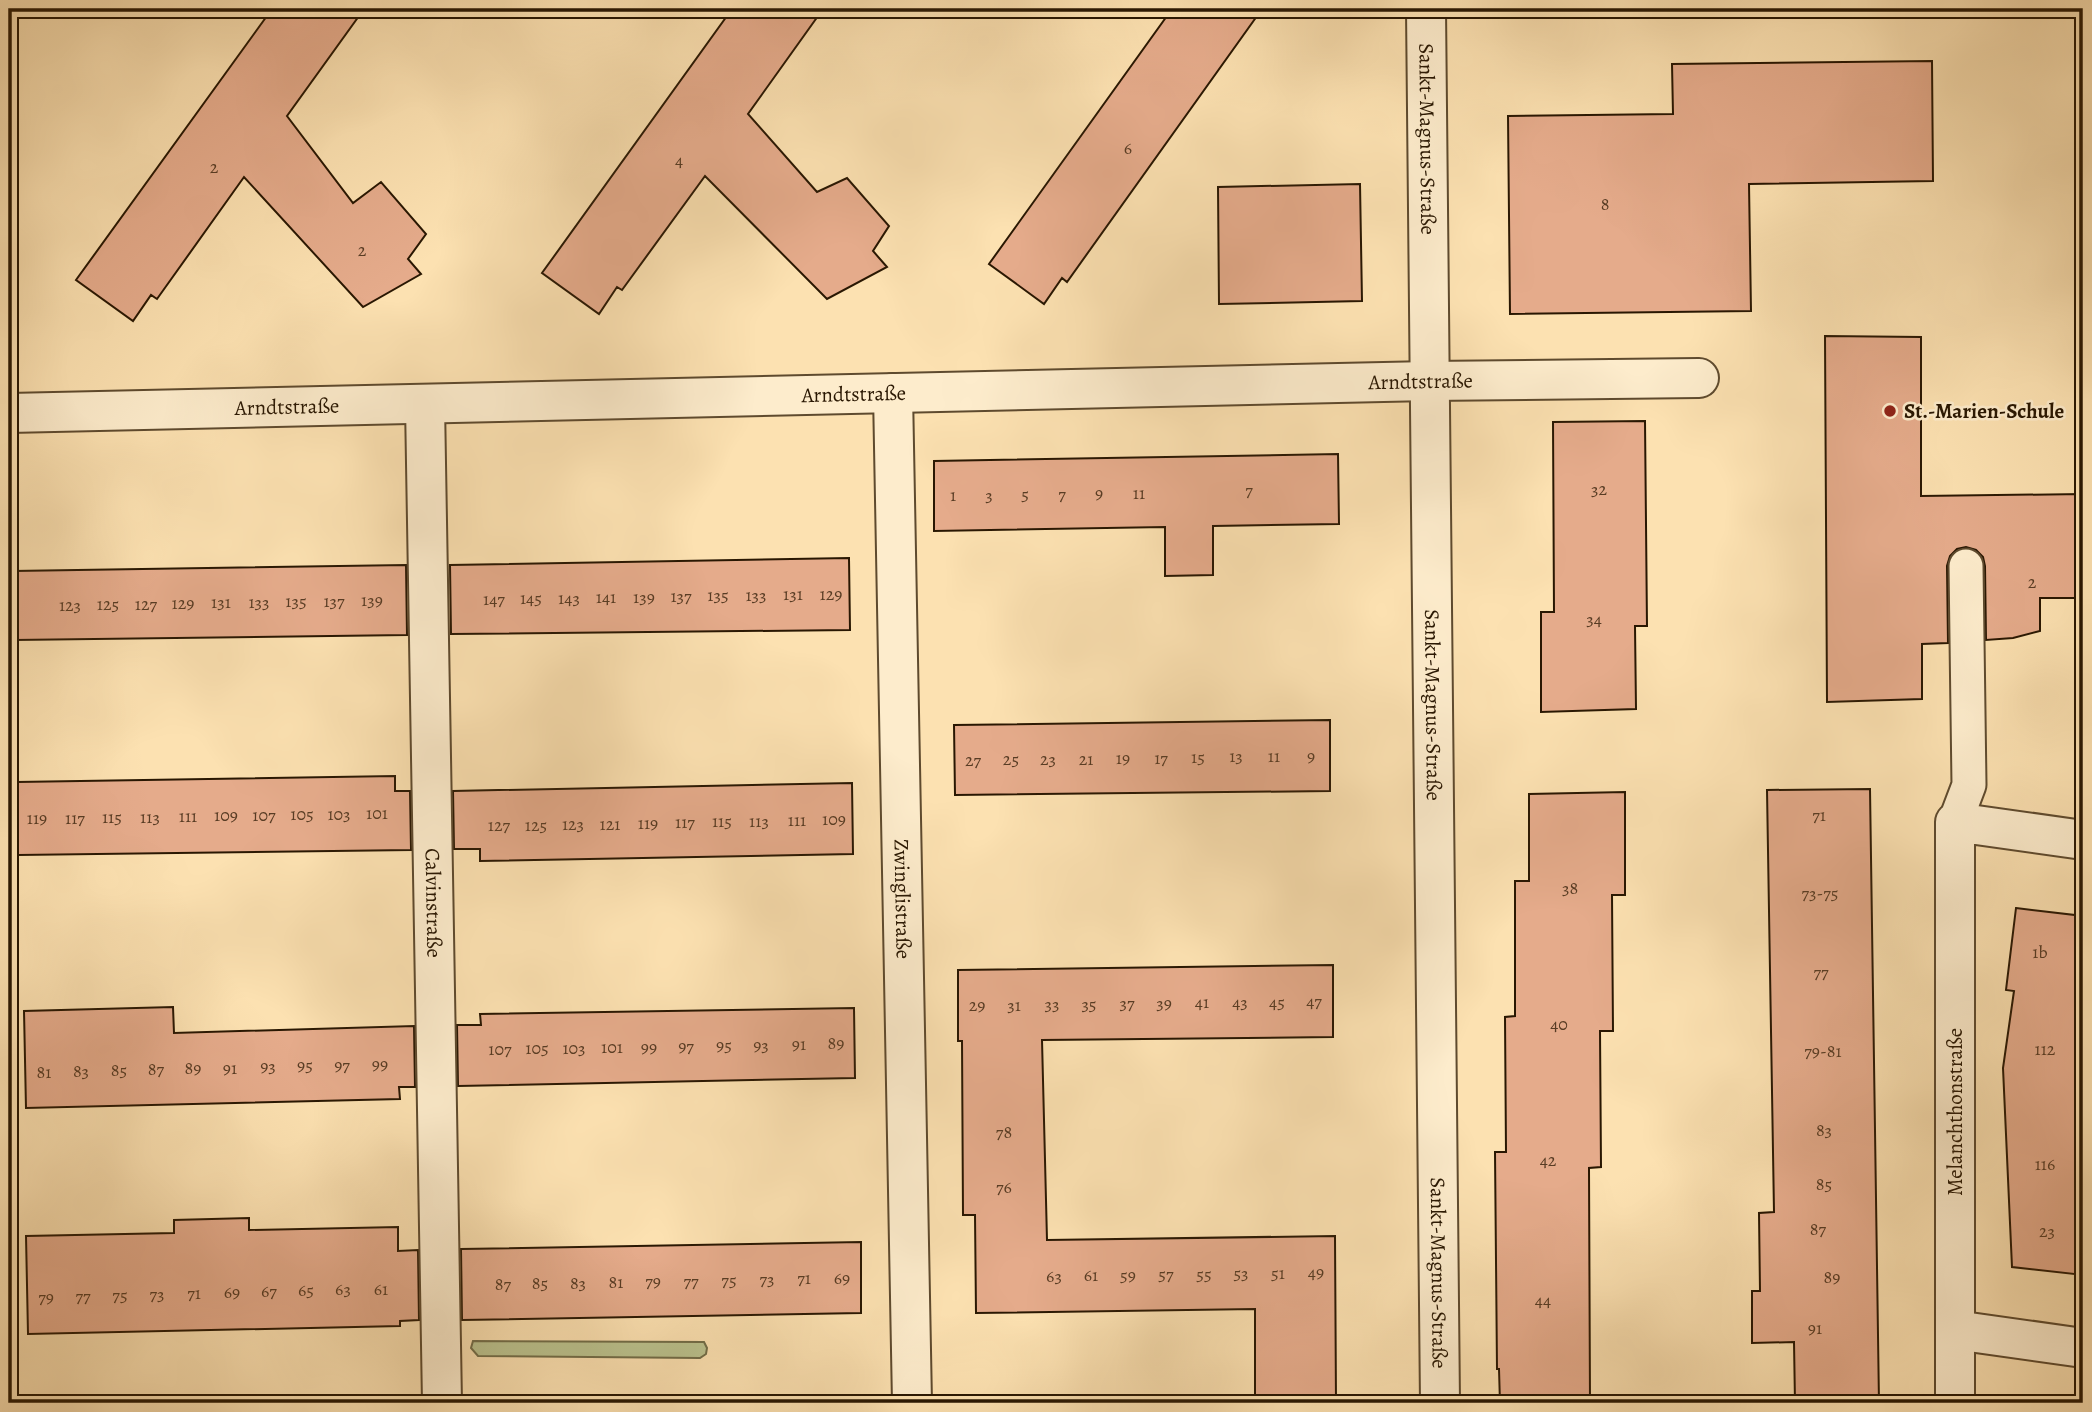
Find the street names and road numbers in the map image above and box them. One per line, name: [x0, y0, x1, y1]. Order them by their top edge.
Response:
street label: Sankt-Magnus-Straße: [1412, 43, 1442, 235]
street label: Arndtstraße: [1367, 367, 1473, 396]
street label: Arndtstraße: [800, 379, 906, 409]
street label: Arndtstraße: [233, 392, 339, 422]
street label: Sankt-Magnus-Straße: [1418, 609, 1448, 801]
street label: Zwinglistraße: [887, 839, 918, 959]
street label: Calvinstraße: [419, 848, 448, 958]
street label: Melanchthonstraße: [1941, 1028, 1969, 1196]
street label: Sankt-Magnus-Straße: [1424, 1177, 1454, 1369]

